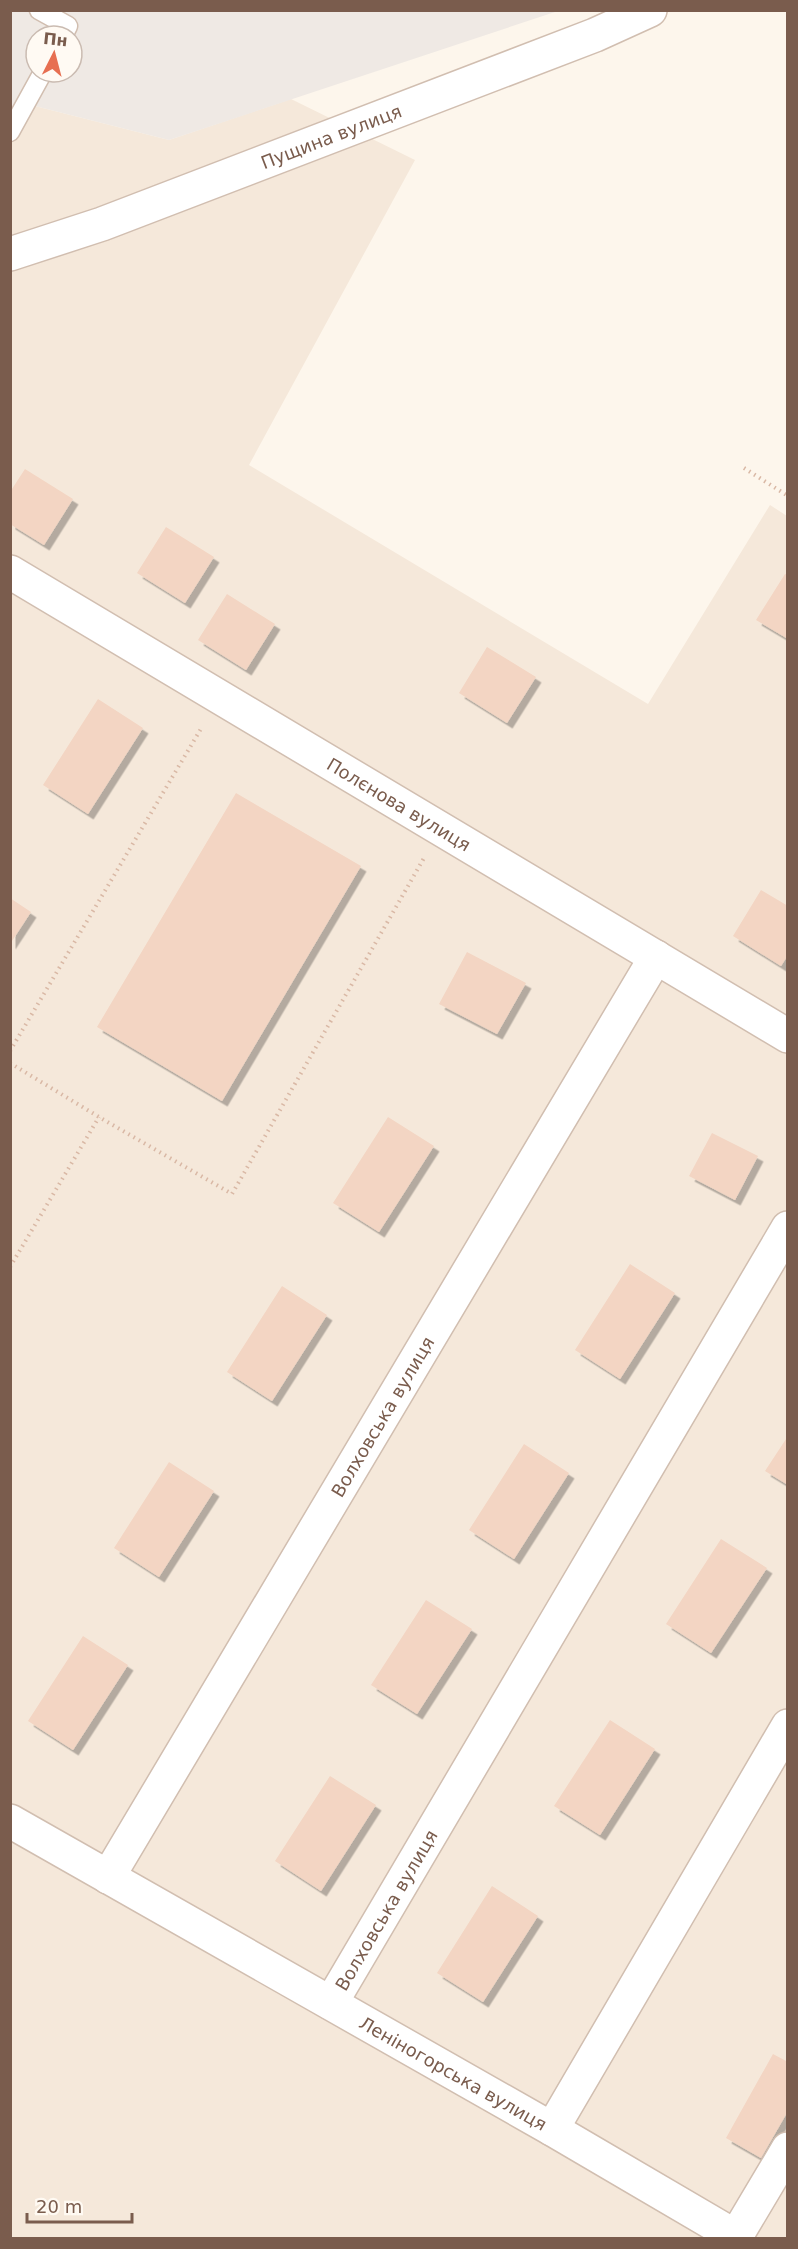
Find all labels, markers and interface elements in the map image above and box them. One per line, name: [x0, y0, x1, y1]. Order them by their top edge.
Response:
north arrow: [24, 24, 84, 84]
text: Пн: [42, 29, 69, 50]
street label: Пущина вулиця: [258, 100, 404, 173]
street label: Полєнова вулиця: [323, 753, 475, 855]
street label: Волховська вулиця: [326, 1333, 438, 1500]
street label: Волховська вулиця: [330, 1826, 441, 1994]
street label: Леніногорська вулиця: [356, 2012, 551, 2134]
scale bar: [27, 2186, 132, 2224]
text: 20 m: [36, 2196, 82, 2217]

